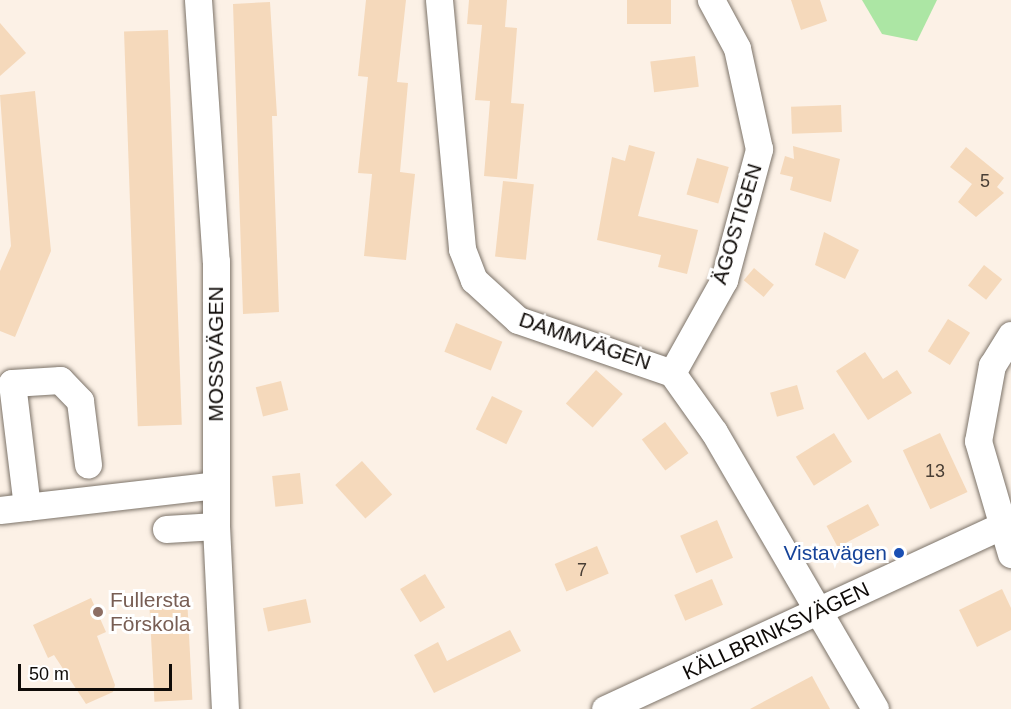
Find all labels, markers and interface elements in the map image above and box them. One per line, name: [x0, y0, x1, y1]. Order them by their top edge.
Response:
street label: ÄGOSTIGEN: [707, 161, 767, 287]
house number: 5: [980, 170, 990, 192]
street label: MOSSVÄGEN: [203, 286, 229, 422]
street label: DAMMVÄGEN: [516, 307, 654, 375]
house number: 13: [925, 460, 945, 482]
place label: Vistavägen: [783, 540, 887, 566]
marker: Vistavägen: [892, 546, 906, 560]
house number: 7: [577, 559, 587, 581]
street label: KÄLLBRINKSVÄGEN: [679, 577, 873, 685]
place label: Fullersta Förskola: [110, 587, 191, 637]
marker: Fullersta Förskola: [91, 605, 105, 619]
scale bar: [21, 652, 176, 690]
text: 50 m: [29, 664, 69, 684]

